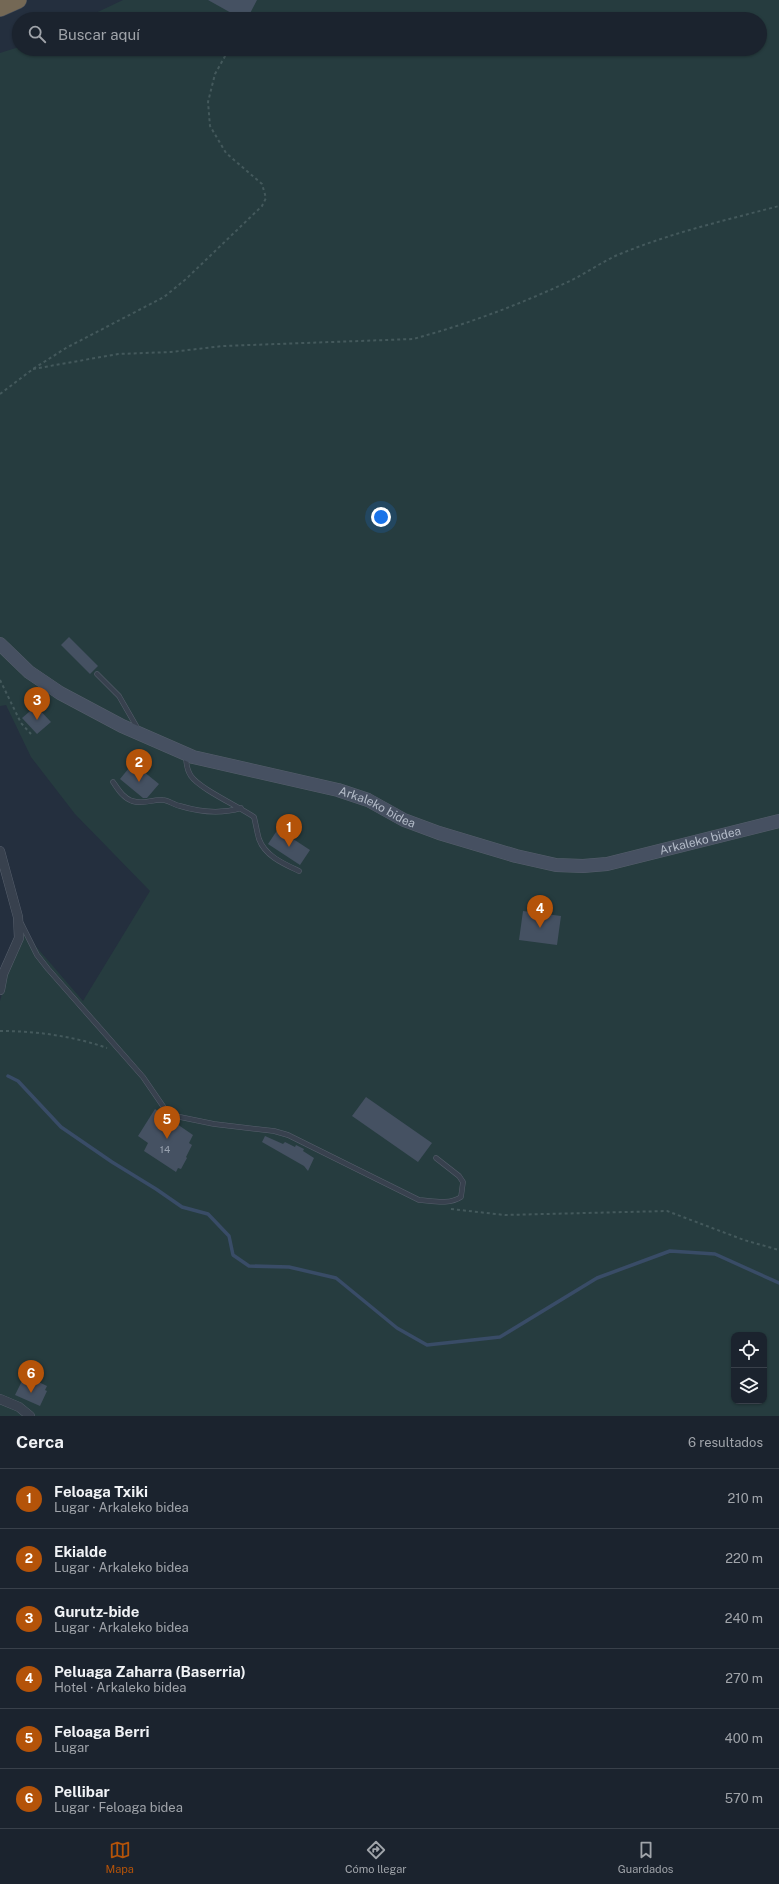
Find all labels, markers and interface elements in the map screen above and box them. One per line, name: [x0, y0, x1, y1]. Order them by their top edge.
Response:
search box: [12, 12, 767, 56]
icon: search: [26, 23, 48, 45]
text: Buscar aquí: [58, 26, 140, 43]
your location: [371, 507, 391, 527]
pin: 3: [24, 687, 50, 720]
pin: 2: [126, 749, 152, 782]
street label: Arkaleko bidea: [337, 784, 417, 831]
pin: 1: [276, 814, 302, 847]
street label: Arkaleko bidea: [658, 824, 743, 858]
pin: 4: [527, 895, 553, 928]
pin: 5: [154, 1106, 180, 1139]
house number: 14: [160, 1143, 170, 1155]
map controls: [731, 1332, 767, 1404]
button: locate: [731, 1332, 767, 1368]
pin: 6: [18, 1360, 44, 1393]
button: layers: [731, 1368, 767, 1404]
text: Cerca: [16, 1432, 64, 1452]
text: 6 resultados: [688, 1435, 763, 1450]
text: Feloaga Txiki: [54, 1483, 148, 1500]
text: 1: [26, 1491, 32, 1506]
text: 210 m: [728, 1491, 763, 1506]
text: Lugar · Arkaleko bidea: [54, 1500, 189, 1515]
text: Ekialde: [54, 1543, 107, 1560]
text: 2: [25, 1551, 33, 1566]
text: 220 m: [725, 1551, 763, 1566]
text: Lugar · Arkaleko bidea: [54, 1560, 189, 1575]
text: Gurutz-bide: [54, 1603, 139, 1620]
text: 3: [25, 1611, 33, 1626]
text: 240 m: [725, 1611, 763, 1626]
text: Lugar · Arkaleko bidea: [54, 1620, 189, 1635]
text: Peluaga Zaharra (Baserria): [54, 1663, 246, 1680]
text: 4: [25, 1671, 33, 1686]
text: 270 m: [725, 1671, 763, 1686]
text: Hotel · Arkaleko bidea: [54, 1680, 187, 1695]
text: Feloaga Berri: [54, 1723, 150, 1740]
text: 5: [25, 1731, 33, 1746]
text: 400 m: [725, 1731, 763, 1746]
text: Lugar: [54, 1740, 89, 1755]
text: Pellibar: [54, 1783, 110, 1800]
text: 6: [25, 1791, 33, 1806]
text: 570 m: [725, 1791, 763, 1806]
text: Lugar · Feloaga bidea: [54, 1800, 183, 1815]
tab: Mapa: [106, 1839, 134, 1875]
tab: Cómo llegar: [345, 1839, 407, 1875]
tab: Guardados: [618, 1839, 673, 1875]

